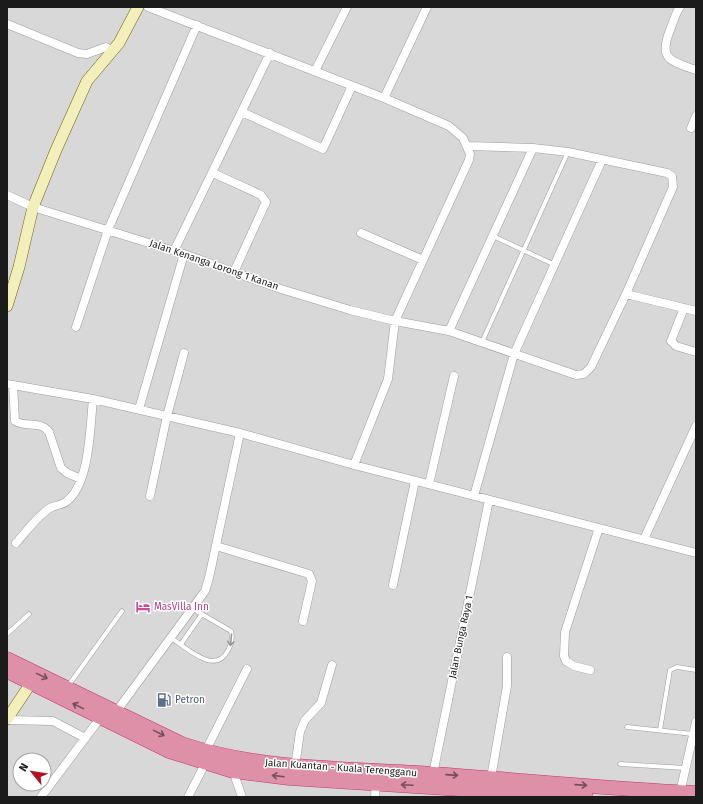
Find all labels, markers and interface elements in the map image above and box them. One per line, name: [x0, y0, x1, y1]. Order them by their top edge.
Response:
street label: Jalan Kenanga Lorong 1 Kanan: [148, 237, 280, 293]
street label: Jalan Bunga Raya 1: [446, 594, 476, 680]
hotel icon: MasVilla Inn: [135, 599, 151, 615]
place label: MasVilla Inn: [154, 601, 209, 613]
one-way arrow: [227, 634, 234, 647]
one-way arrow: [36, 673, 48, 680]
fuel station icon: Petron: [156, 692, 172, 708]
place label: Petron: [175, 694, 205, 706]
one-way arrow: [72, 702, 84, 709]
one-way arrow: [153, 730, 165, 737]
north arrow: [12, 752, 52, 792]
street label: Jalan Kuantan - Kuala Terengganu: [265, 757, 417, 779]
text: N: [16, 761, 31, 774]
one-way arrow: [445, 772, 458, 779]
one-way arrow: [272, 773, 285, 780]
one-way arrow: [401, 781, 414, 788]
one-way arrow: [574, 782, 587, 789]

